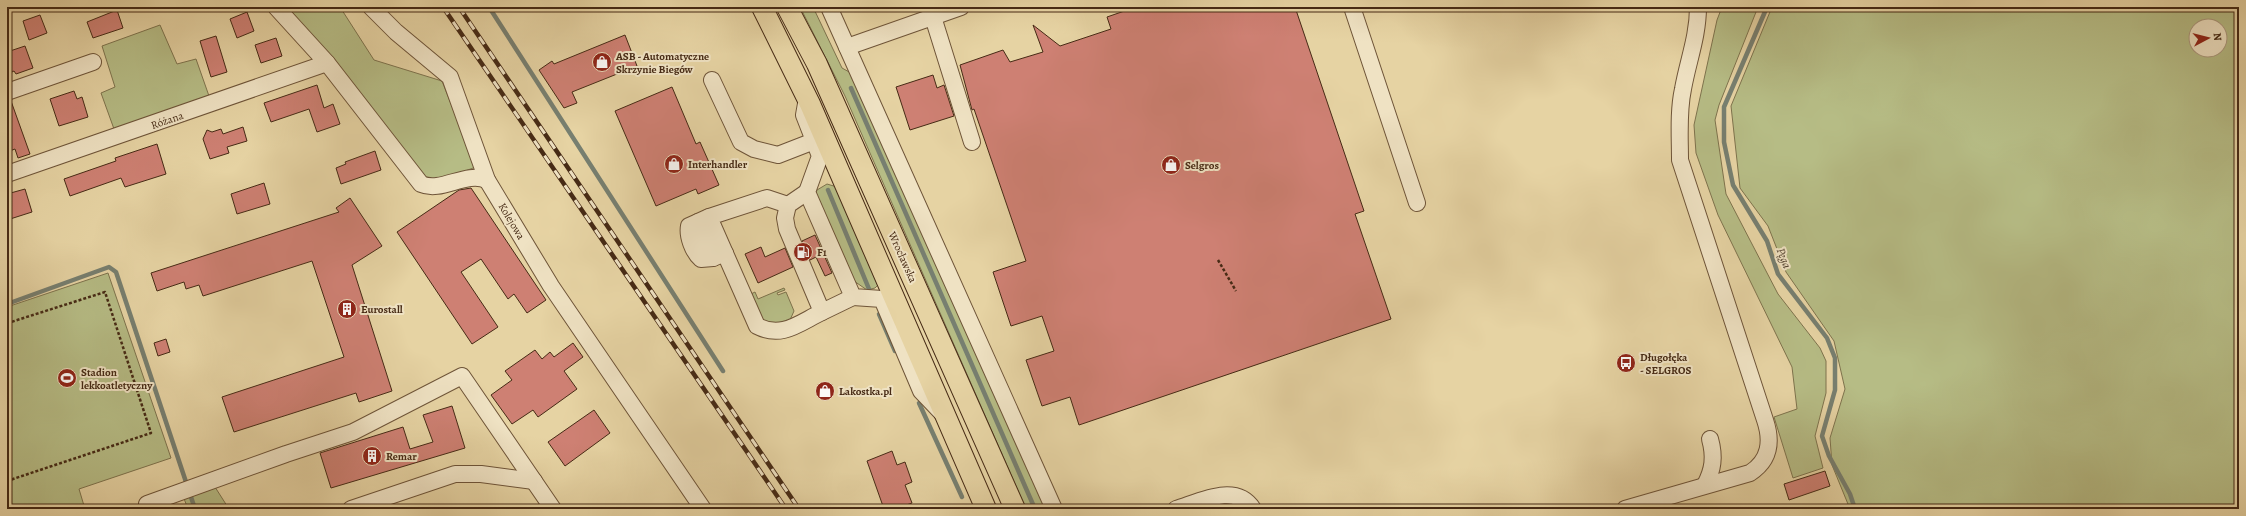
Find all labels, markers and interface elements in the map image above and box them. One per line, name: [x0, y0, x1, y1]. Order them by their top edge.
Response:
north arrow: [2188, 18, 2228, 58]
text: N: [2209, 32, 2225, 42]
place label: ASB - Automatyczne Skrzynie Biegów: [615, 49, 709, 77]
shop icon: ASB - Automatyczne Skrzynie Biegów: [591, 51, 613, 73]
street label: Różana: [149, 108, 186, 133]
shop icon: Interhandler: [663, 153, 685, 175]
shop icon: Selgros: [1160, 154, 1182, 176]
place label: Interhandler: [688, 157, 748, 172]
place label: Selgros: [1185, 158, 1219, 173]
street label: Kolejowa: [495, 200, 529, 243]
street label: Wrocławska: [884, 228, 921, 286]
fuel station icon: F1: [792, 241, 814, 263]
place label: F1: [817, 245, 827, 260]
water label: Pęga: [1773, 245, 1795, 271]
building icon: Eurostall: [336, 298, 358, 320]
place label: Eurostall: [361, 302, 403, 317]
place label: Długołęka - SELGROS: [1640, 350, 1691, 378]
bus stop icon: Długołęka - SELGROS: [1615, 352, 1637, 374]
place label: Stadion lekkoatletyczny: [81, 365, 153, 393]
sports icon: Stadion lekkoatletyczny: [56, 367, 78, 389]
shop icon: Lakostka.pl: [814, 380, 836, 402]
place label: Lakostka.pl: [839, 384, 892, 399]
building icon: Remar: [361, 445, 383, 467]
place label: Remar: [386, 449, 417, 464]

